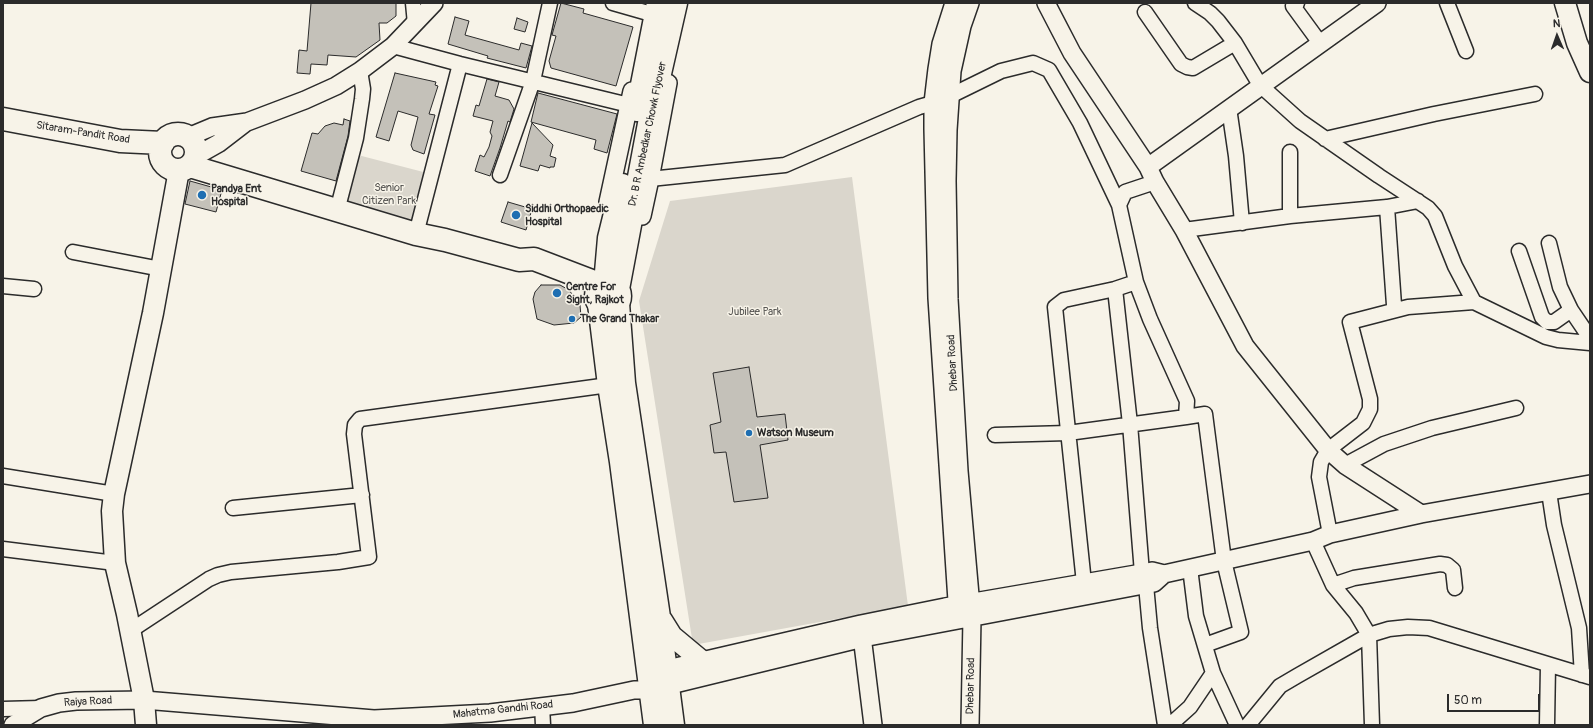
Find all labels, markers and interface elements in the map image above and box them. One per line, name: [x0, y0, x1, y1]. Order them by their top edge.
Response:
north arrow: [1537, 16, 1577, 56]
text: N: [1553, 17, 1561, 30]
street label: Dr. B R Ambedkar Chowk Flyover: [626, 60, 670, 208]
street label: Sitaram-Pandit Road: [35, 119, 131, 147]
park label: Senior Citizen Park: [362, 181, 416, 207]
place label: Pandya Ent Hospital: [211, 182, 261, 208]
marker: Pandya Ent Hospital: [196, 189, 208, 201]
place label: Siddhi Orthopaedic Hospital: [525, 202, 609, 228]
marker: Siddhi Orthopaedic Hospital: [510, 209, 522, 221]
place label: Centre For Sight, Rajkot: [566, 280, 624, 306]
marker: Centre For Sight, Rajkot: [551, 287, 563, 299]
park label: Jubilee Park: [728, 305, 782, 319]
place label: The Grand Thakar: [580, 312, 659, 326]
marker: The Grand Thakar: [567, 314, 577, 324]
street label: Dhebar Road: [945, 334, 961, 392]
place label: Watson Museum: [757, 426, 834, 440]
marker: Watson Museum: [744, 428, 754, 438]
street label: Dhebar Road: [964, 657, 978, 715]
scale bar: [1449, 686, 1542, 712]
text: 50 m: [1454, 693, 1482, 708]
street label: Raiya Road: [63, 694, 113, 710]
street label: Mahatma Gandhi Road: [452, 698, 554, 722]

